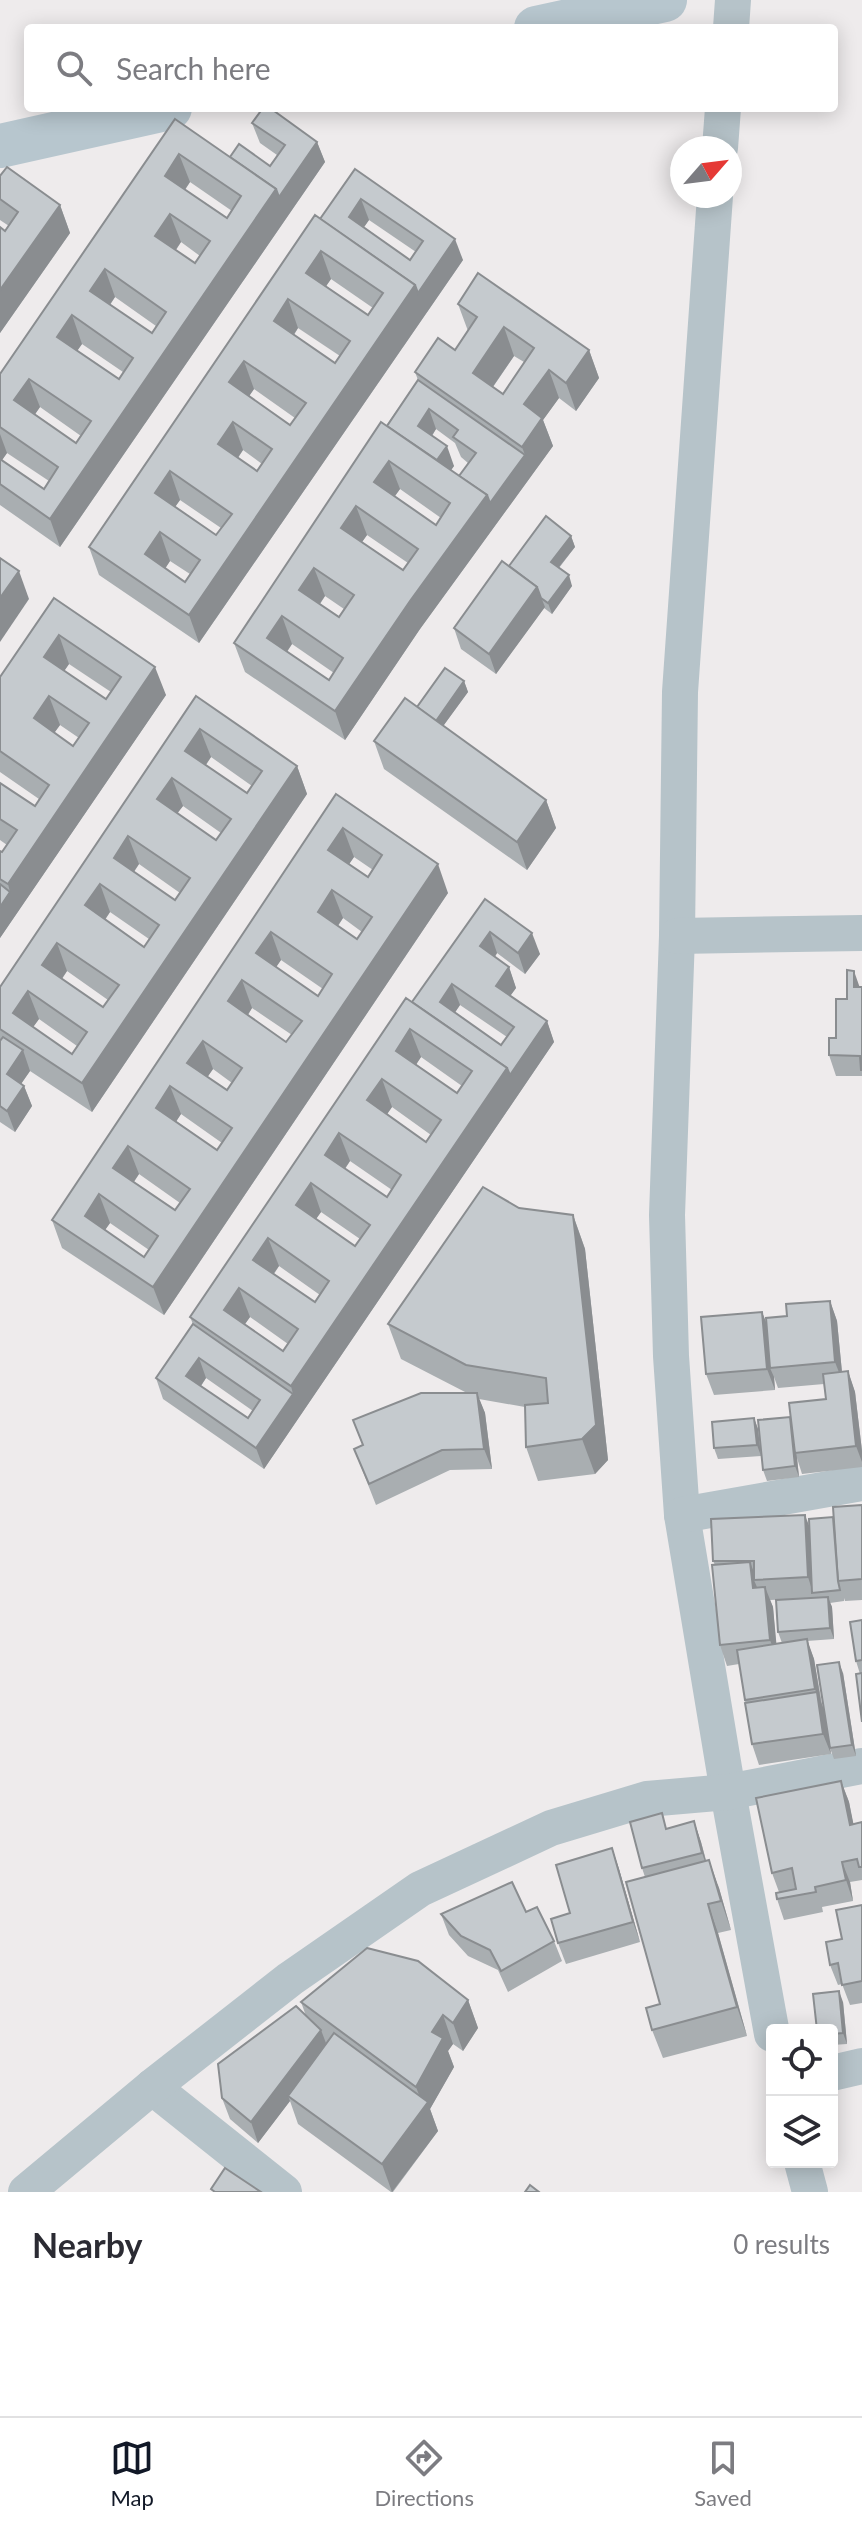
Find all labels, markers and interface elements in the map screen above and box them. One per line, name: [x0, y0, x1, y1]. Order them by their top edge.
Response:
search box: [24, 24, 838, 112]
icon: search: [52, 46, 96, 90]
text: Search here: [116, 50, 271, 86]
north arrow: [670, 136, 742, 208]
map controls: [766, 2024, 838, 2168]
button: locate: [766, 2024, 838, 2096]
button: layers: [766, 2096, 838, 2168]
text: Nearby: [32, 2224, 143, 2265]
text: 0 results: [733, 2228, 830, 2260]
tab: Map: [110, 2436, 154, 2511]
tab: Directions: [375, 2436, 474, 2511]
tab: Saved: [694, 2436, 752, 2511]

